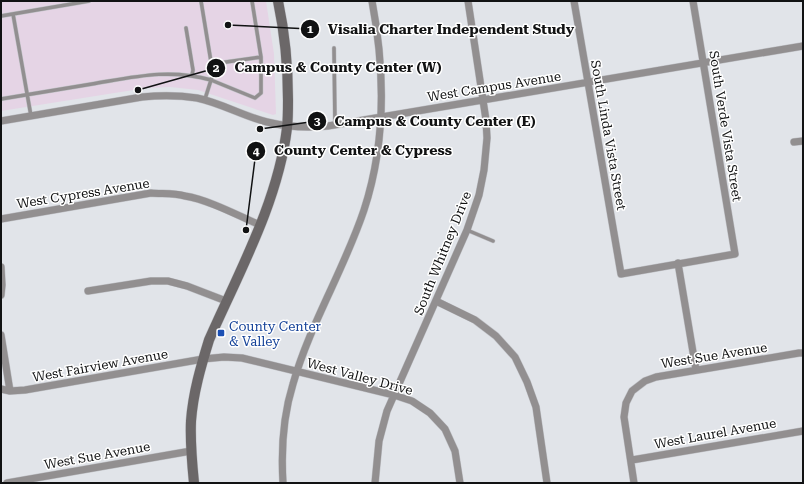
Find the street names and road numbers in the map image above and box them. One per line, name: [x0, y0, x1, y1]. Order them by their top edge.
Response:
street label: South Verde Vista Street: [706, 50, 745, 203]
street label: South Linda Vista Street: [588, 59, 629, 211]
street label: West Campus Avenue: [426, 69, 562, 104]
street label: West Cypress Avenue: [16, 176, 151, 211]
street label: South Whitney Drive: [411, 189, 474, 317]
street label: West Sue Avenue: [660, 340, 768, 371]
street label: West Fairview Avenue: [31, 346, 169, 385]
street label: West Valley Drive: [305, 355, 415, 398]
street label: West Laurel Avenue: [653, 415, 777, 452]
street label: West Sue Avenue: [43, 439, 151, 472]

